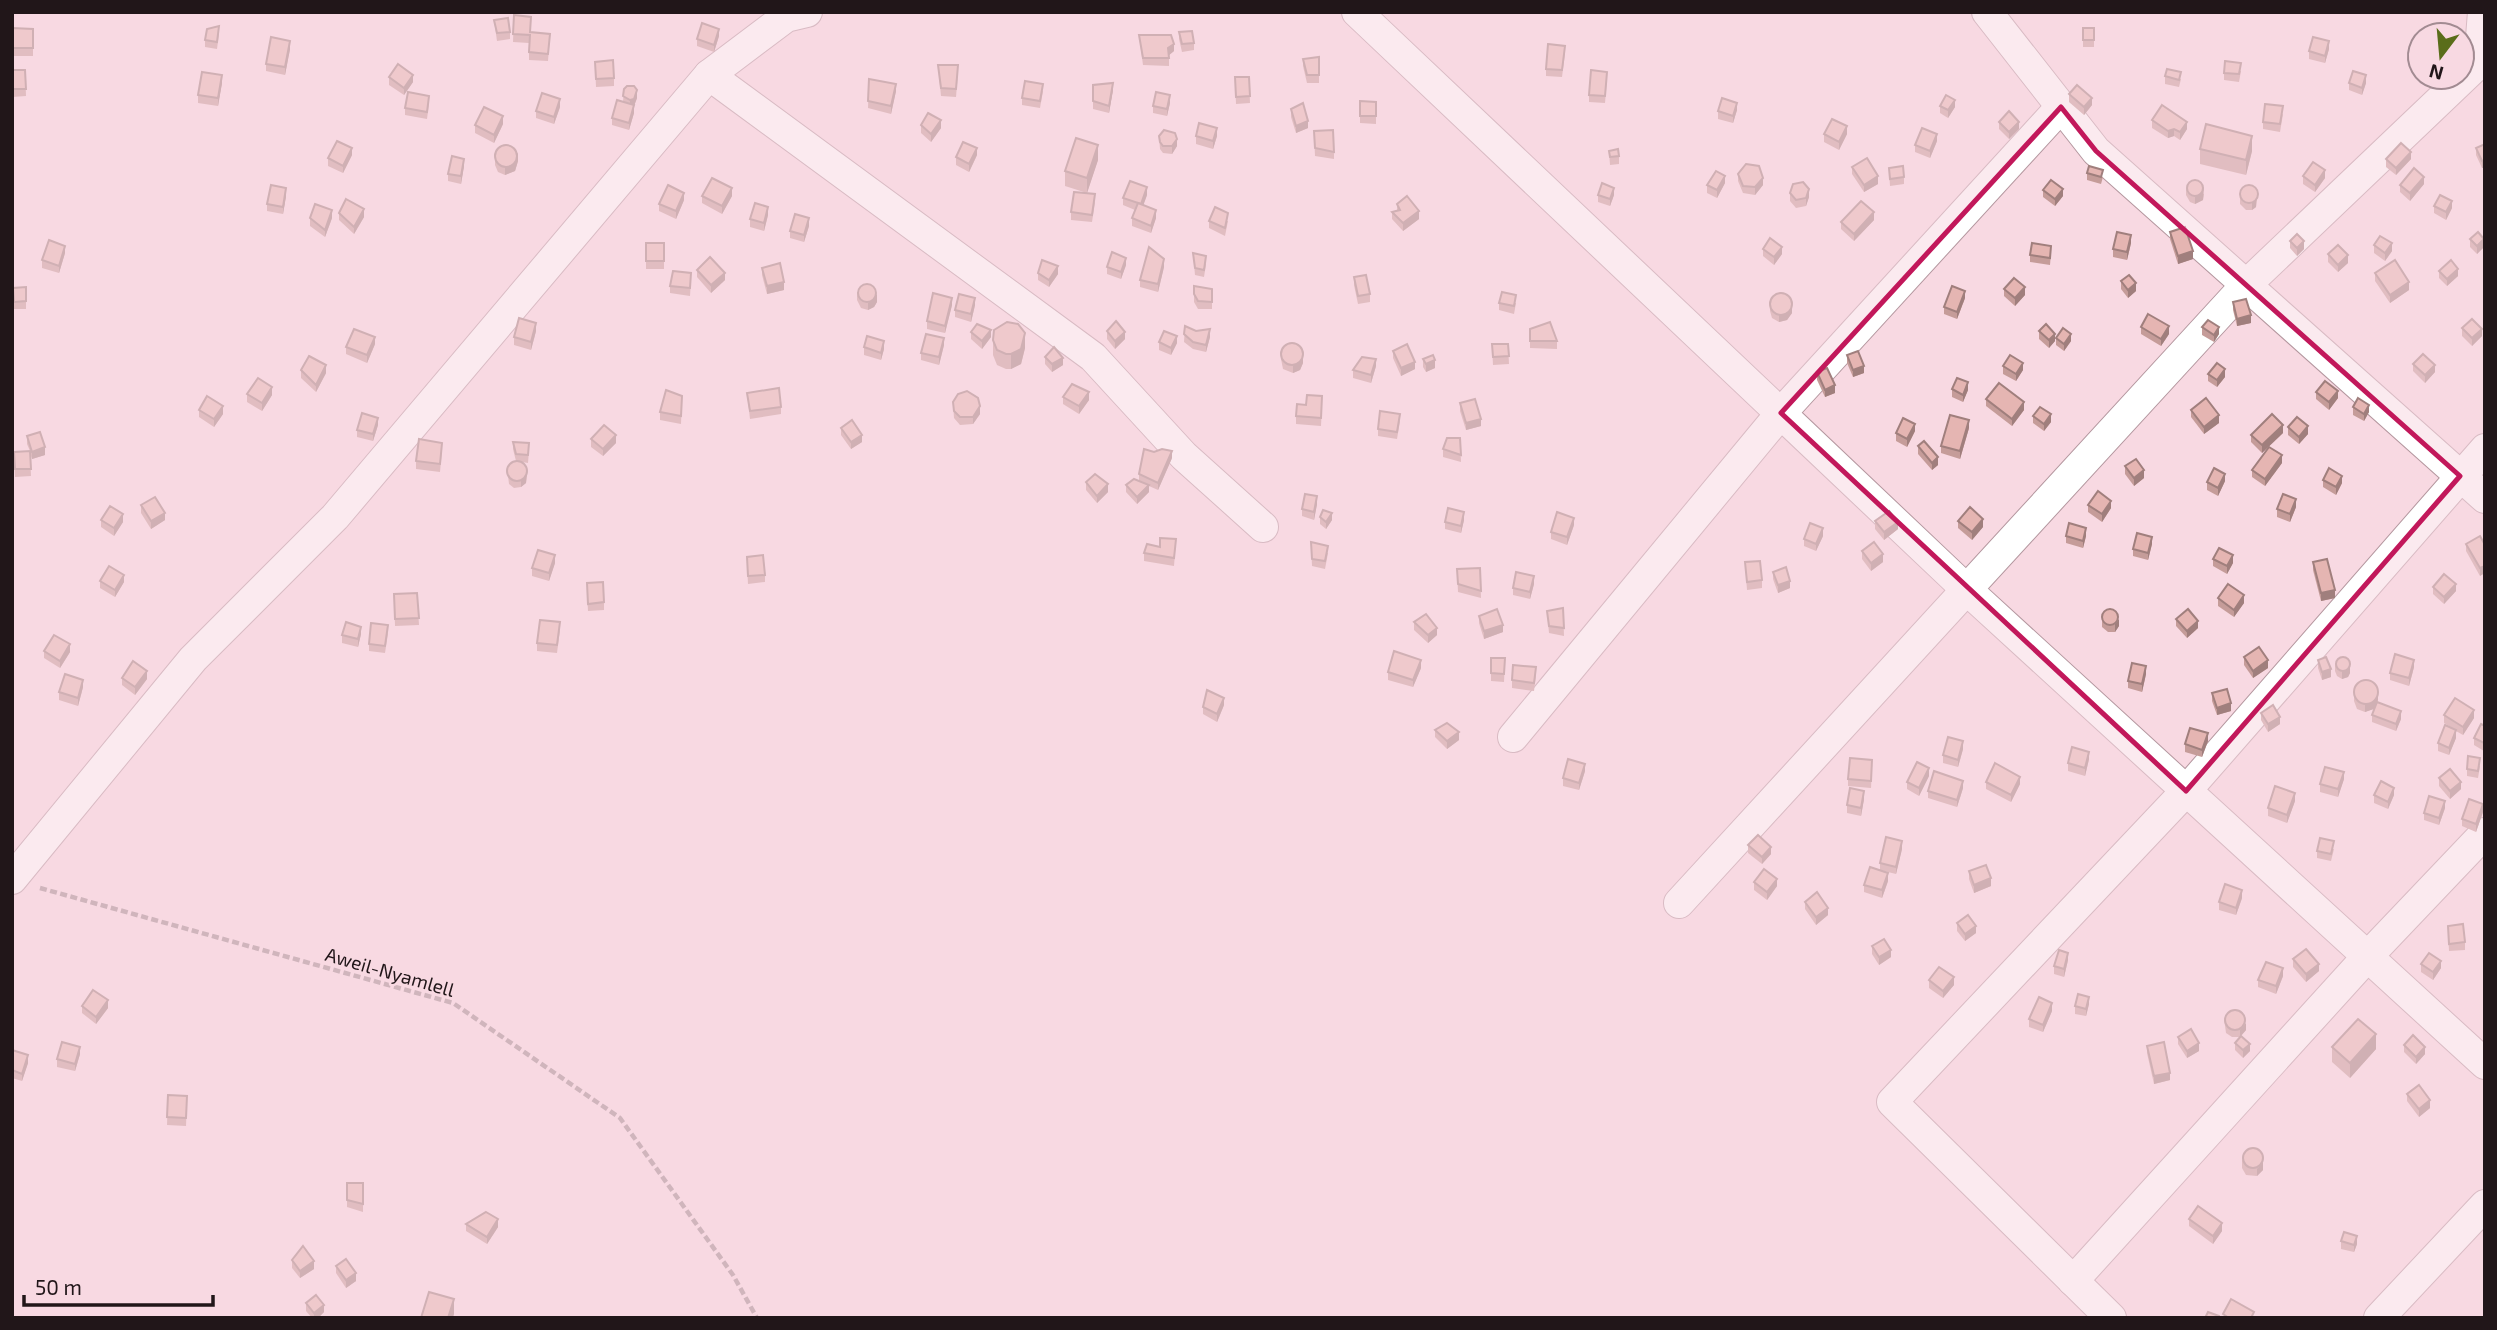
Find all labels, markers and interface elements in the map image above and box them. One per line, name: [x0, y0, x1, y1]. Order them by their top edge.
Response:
north arrow: [2406, 21, 2476, 91]
text: N: [2426, 60, 2446, 86]
street label: Aweil-Nyamlell: [323, 942, 458, 1001]
scale bar: [24, 1264, 214, 1308]
text: 50 m: [35, 1274, 82, 1299]

